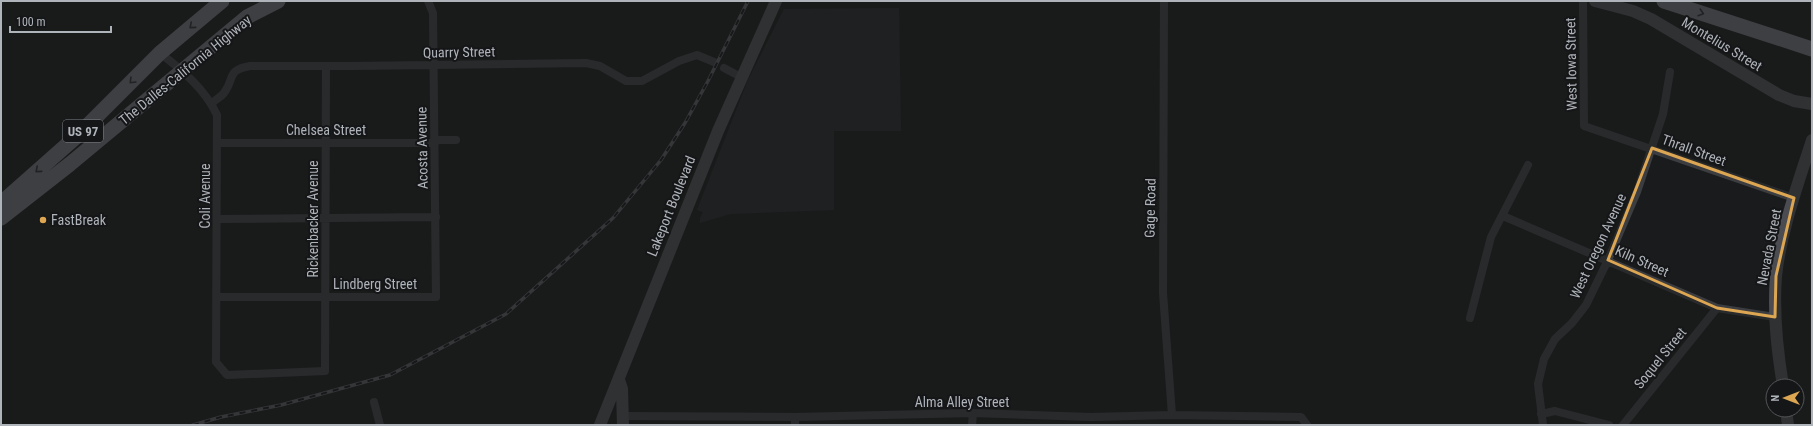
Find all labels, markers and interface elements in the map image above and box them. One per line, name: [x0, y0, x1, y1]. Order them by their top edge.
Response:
scale bar: [10, 8, 111, 34]
one-way arrow: [1697, 8, 1704, 17]
street label: The Dalles-California Highway: [116, 12, 254, 128]
street label: Montelius Street: [1679, 14, 1765, 74]
text: 100 m: [16, 15, 46, 29]
street label: West Iowa Street: [1562, 17, 1580, 111]
one-way arrow: [189, 22, 197, 29]
street label: Quarry Street: [423, 43, 495, 61]
one-way arrow: [129, 76, 137, 84]
street label: Acosta Avenue: [413, 106, 431, 189]
road number: US 97: [63, 120, 103, 142]
street label: Chelsea Street: [286, 122, 366, 138]
street label: Thrall Street: [1660, 131, 1728, 169]
street label: Lakeport Boulevard: [644, 153, 698, 259]
street label: Rickenbacker Avenue: [305, 160, 321, 278]
street label: Coli Avenue: [197, 163, 213, 228]
one-way arrow: [36, 166, 43, 173]
street label: Gage Road: [1141, 178, 1159, 238]
street label: West Oregon Avenue: [1567, 191, 1630, 301]
street label: Nevada Street: [1754, 207, 1784, 287]
place label: FastBreak: [51, 212, 107, 228]
marker: FastBreak: [38, 215, 48, 225]
street label: Kiln Street: [1613, 242, 1671, 280]
street label: Lindberg Street: [333, 276, 417, 292]
street label: Soquel Street: [1631, 324, 1689, 392]
north arrow: [1765, 378, 1805, 418]
street label: Alma Alley Street: [915, 394, 1009, 410]
text: N: [1769, 394, 1782, 401]

